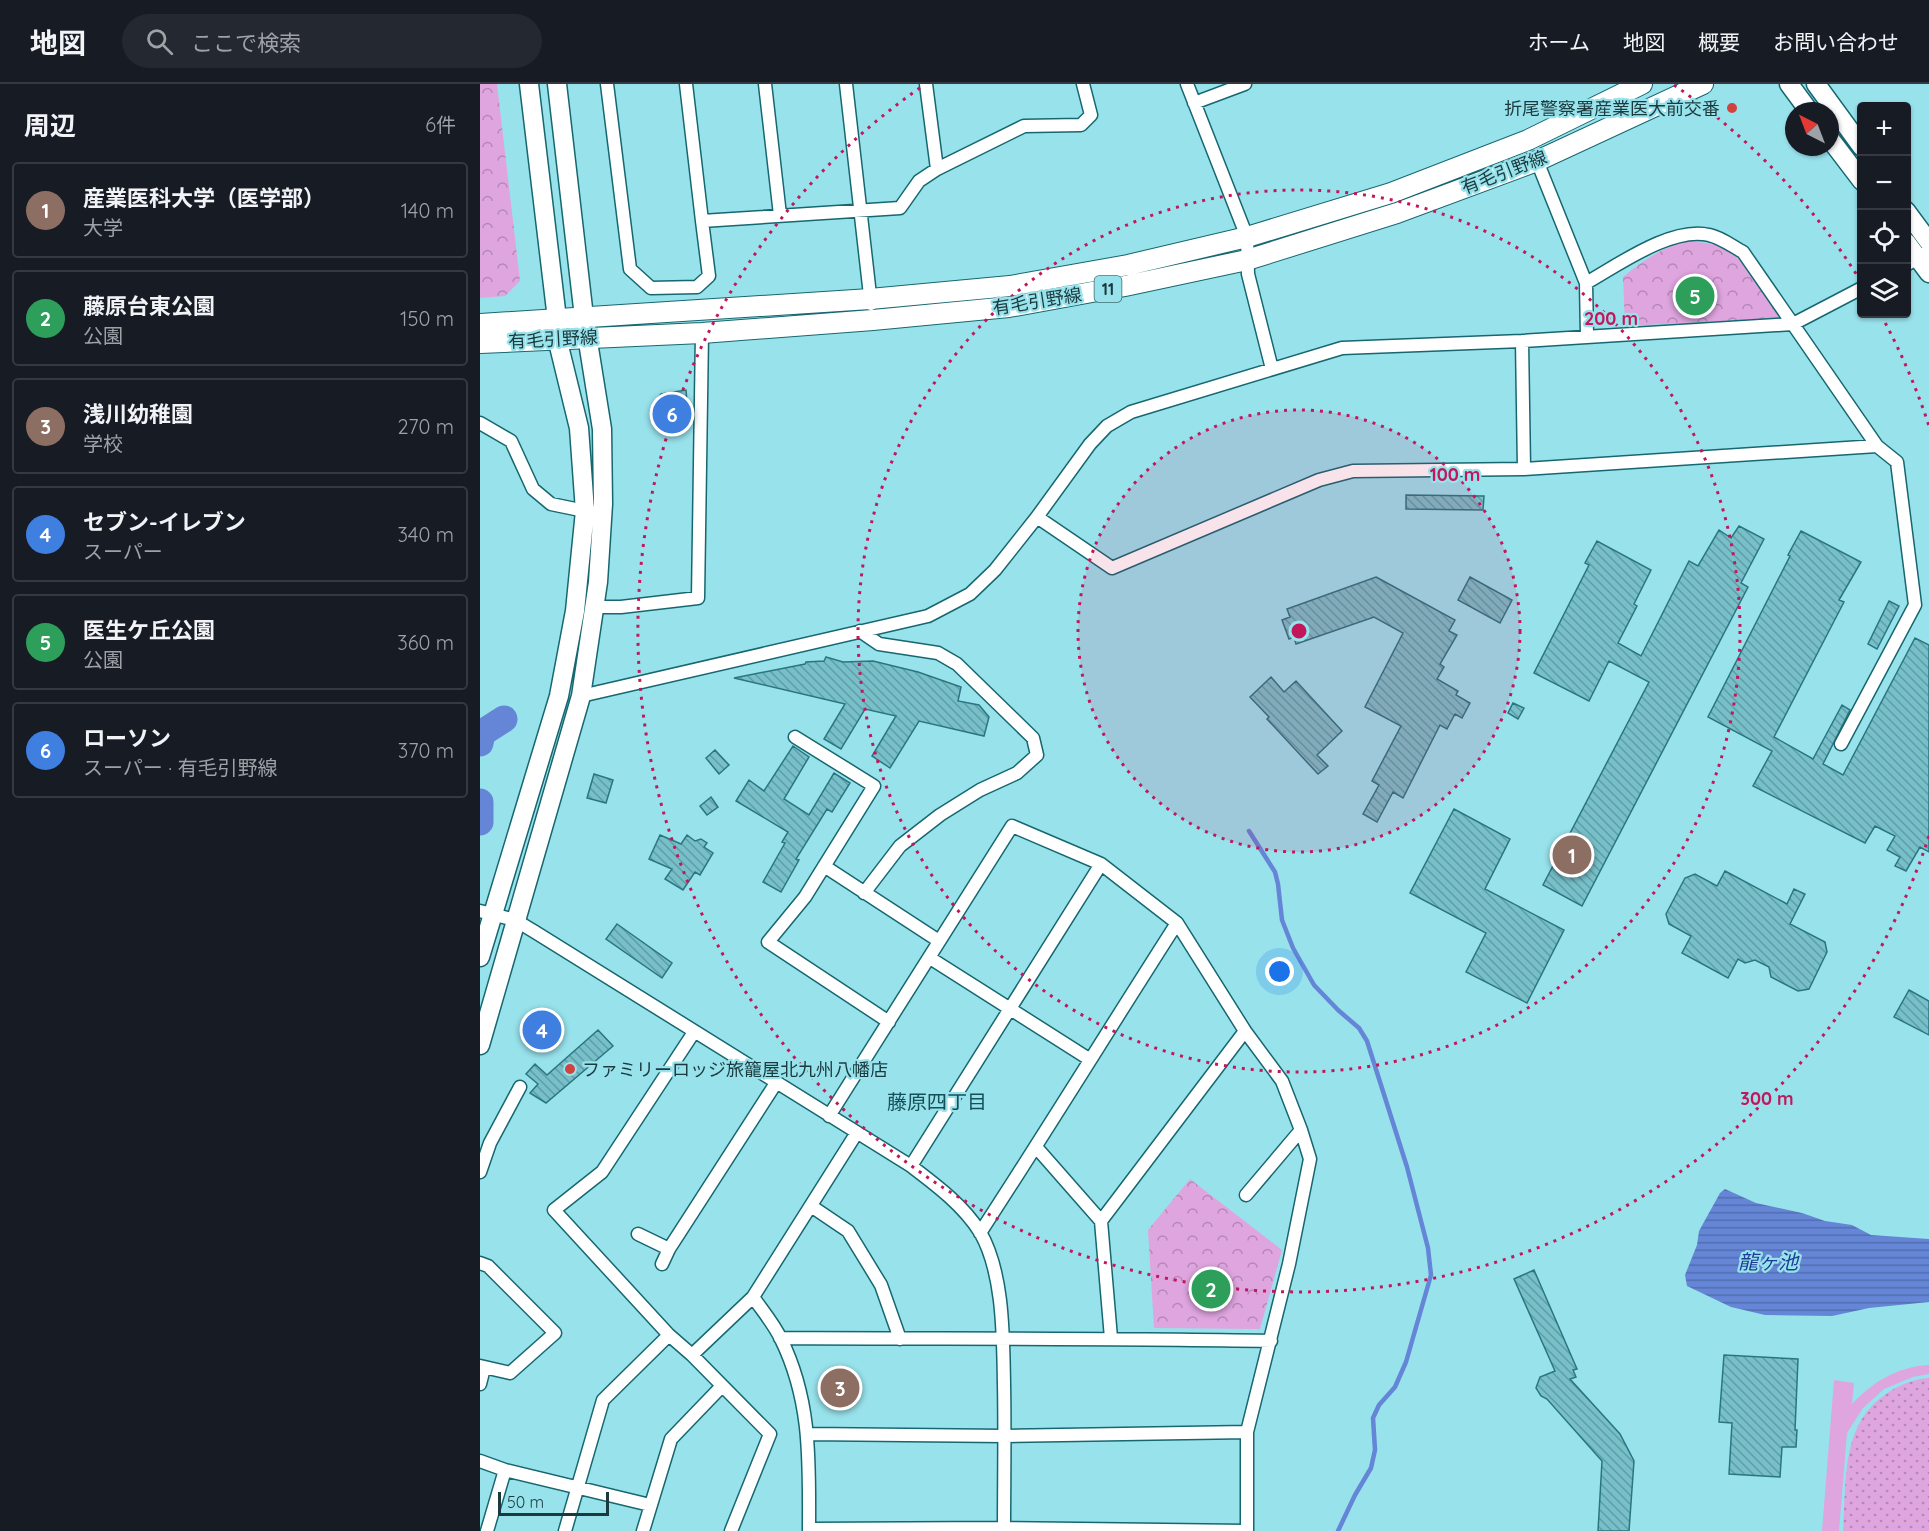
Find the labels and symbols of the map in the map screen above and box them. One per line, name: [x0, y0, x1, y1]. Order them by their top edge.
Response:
place label: 折尾警察署産業医大前交番: [1504, 97, 1720, 120]
marker: 折尾警察署産業医大前交番: [1725, 101, 1739, 115]
north arrow: [1785, 102, 1839, 156]
street label: 有毛引野線: [1458, 145, 1550, 199]
pin: 5: [1676, 274, 1714, 318]
road number: 11: [1094, 276, 1122, 302]
street label: 有毛引野線: [991, 283, 1083, 319]
text: 200 m: [1584, 307, 1638, 330]
street label: 有毛引野線: [507, 325, 599, 353]
pin: 6: [652, 392, 692, 436]
text: 100 m: [1430, 463, 1480, 486]
centre of rings: [1289, 621, 1309, 641]
pin: 1: [1552, 832, 1592, 878]
your location: [1265, 957, 1294, 986]
pin: 4: [522, 1008, 562, 1052]
place label: ファミリーロッジ旅籠屋北九州八幡店: [582, 1058, 888, 1081]
marker: ファミリーロッジ旅籠屋北九州八幡店: [563, 1062, 577, 1076]
text: 300 m: [1740, 1087, 1794, 1110]
district label: 藤原四丁目: [887, 1089, 987, 1114]
water label: 龍ヶ池: [1738, 1249, 1800, 1274]
pin: 2: [1192, 1266, 1230, 1312]
pin: 3: [820, 1366, 860, 1410]
scale bar: [498, 1489, 609, 1516]

